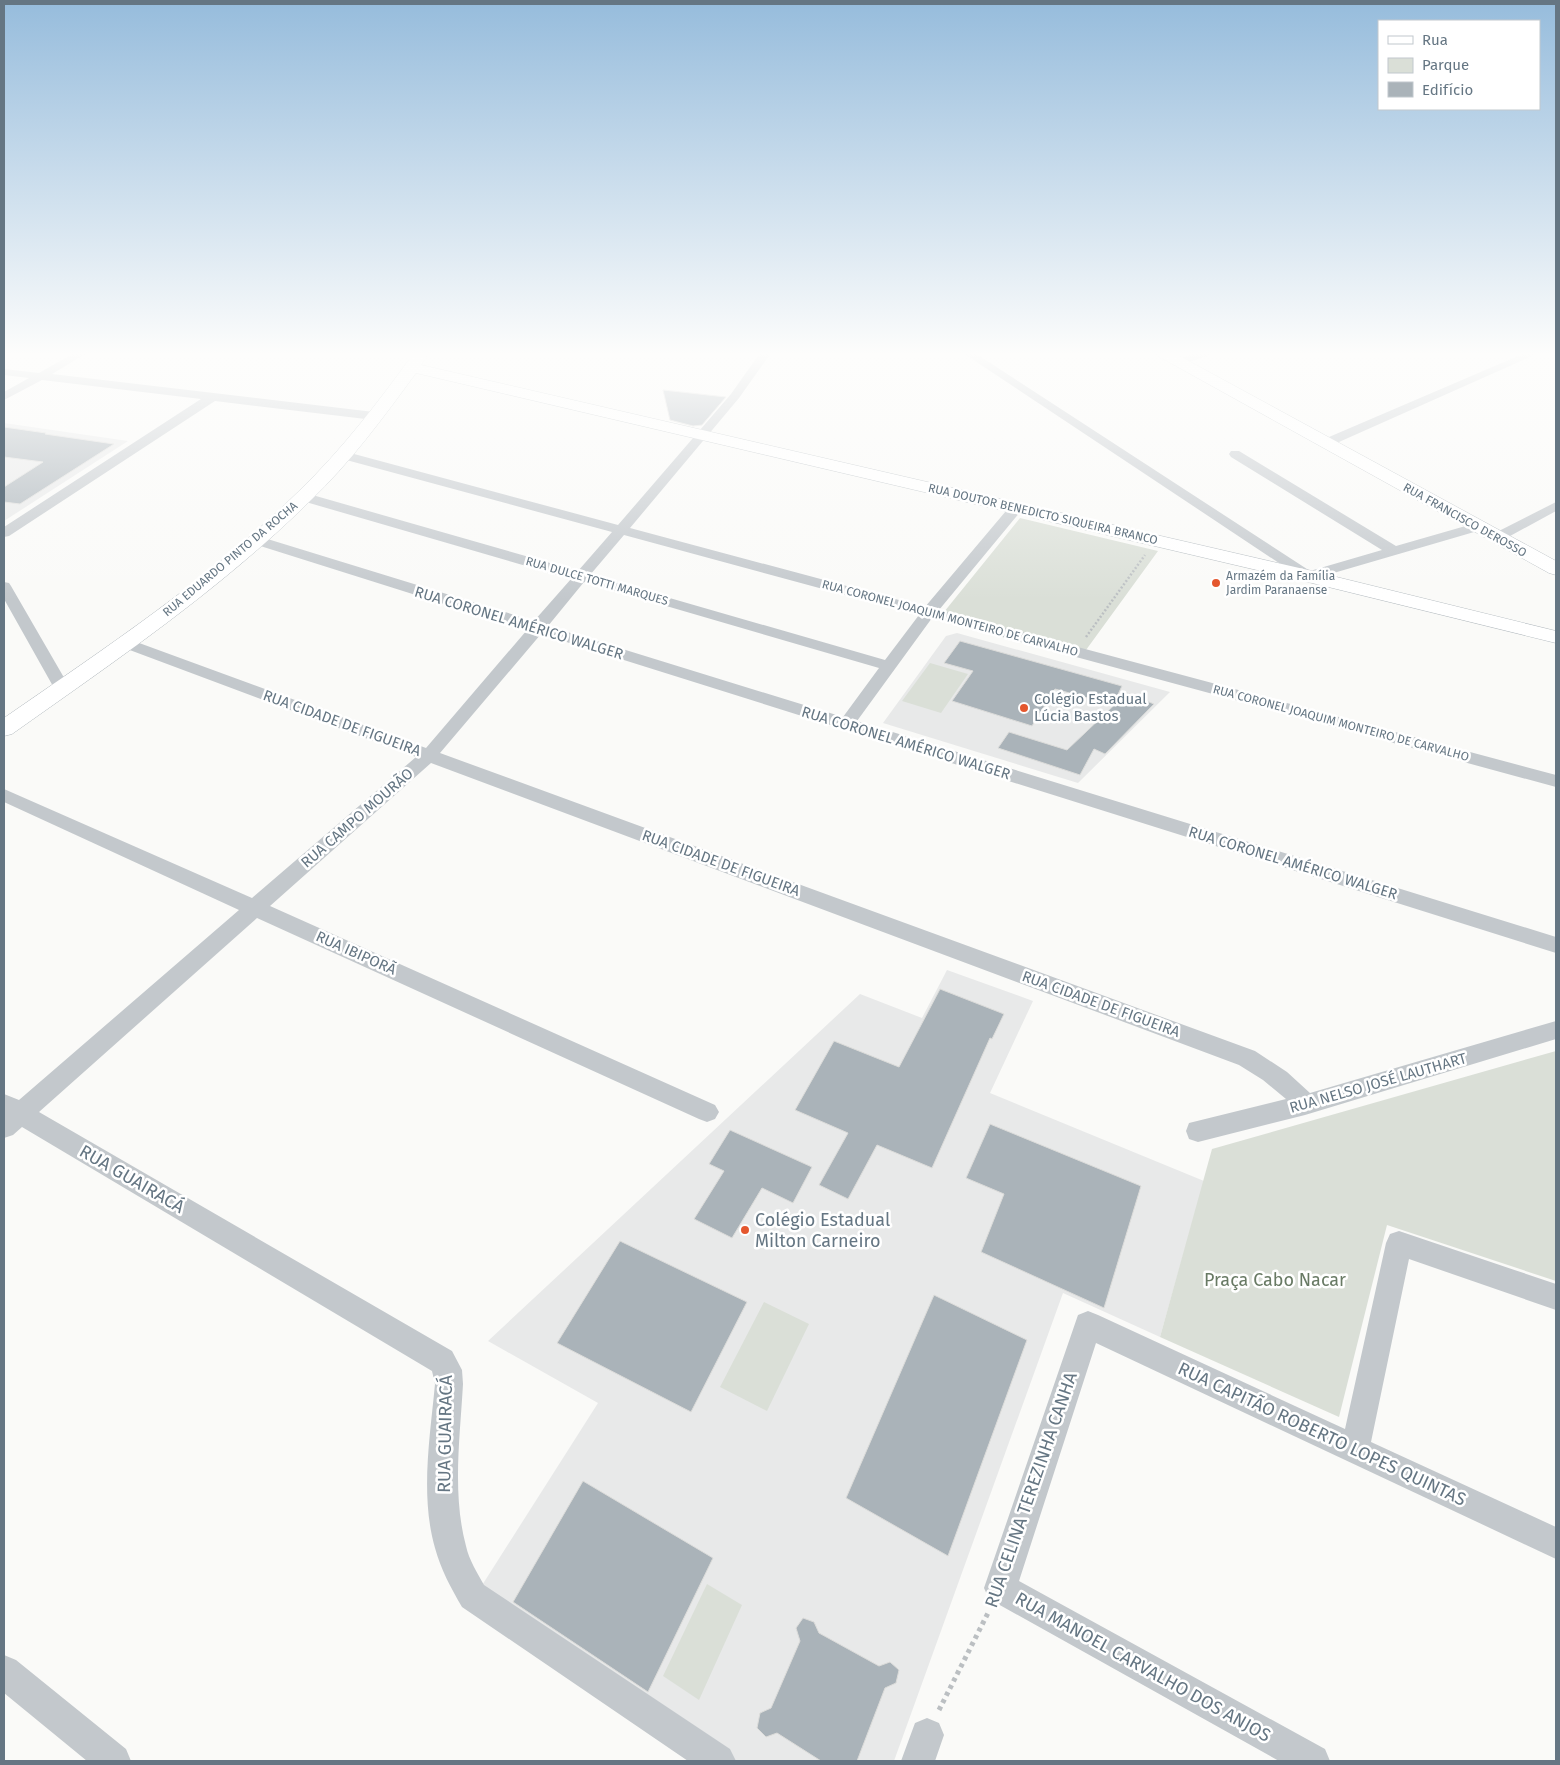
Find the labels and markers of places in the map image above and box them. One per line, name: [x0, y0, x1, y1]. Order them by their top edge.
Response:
place label: Armazém da Família Jardim Paranaense: [1226, 569, 1335, 597]
marker: Armazém da Família Jardim Paranaense: [1210, 577, 1222, 589]
place label: Colégio Estadual Lúcia Bastos: [1034, 690, 1147, 725]
marker: Colégio Estadual Lúcia Bastos: [1018, 702, 1030, 714]
place label: Colégio Estadual Milton Carneiro: [755, 1209, 890, 1252]
marker: Colégio Estadual Milton Carneiro: [739, 1224, 751, 1236]

